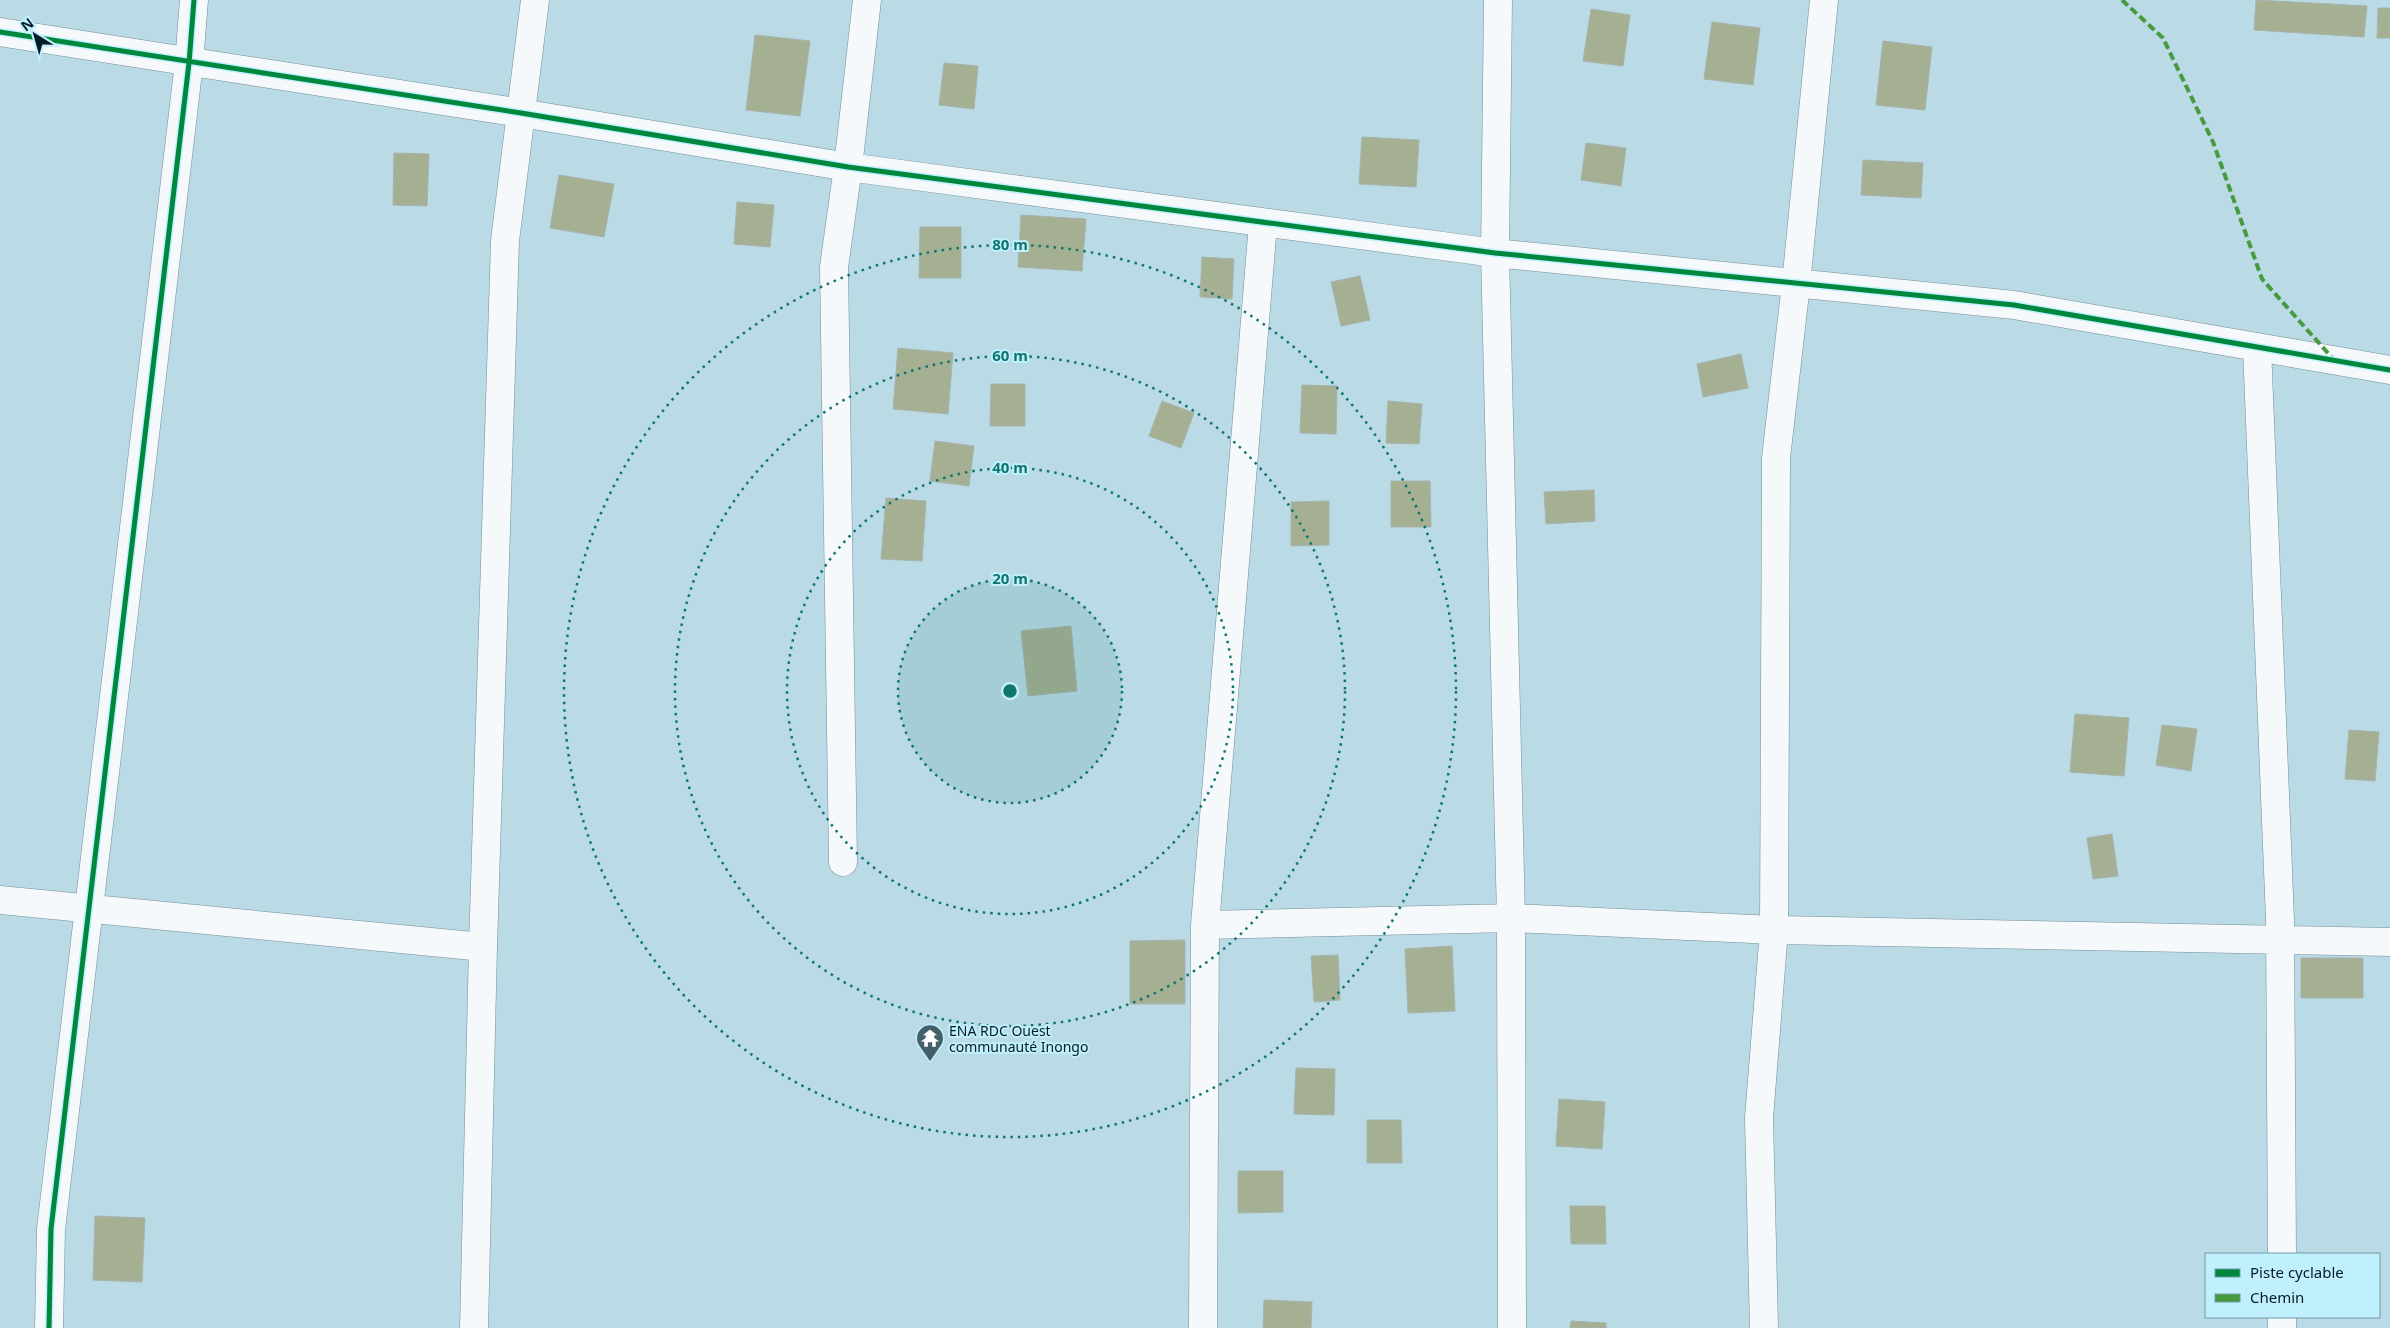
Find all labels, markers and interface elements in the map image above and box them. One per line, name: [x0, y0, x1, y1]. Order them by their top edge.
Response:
north arrow: [10, 10, 60, 60]
text: N: [17, 13, 37, 35]
text: 80 m: [992, 234, 1028, 254]
text: 60 m: [992, 345, 1028, 365]
text: 40 m: [992, 457, 1028, 477]
text: 20 m: [992, 568, 1028, 588]
centre of rings: [1001, 682, 1019, 700]
place label: ENA RDC Ouest communauté Inongo: [949, 1021, 1088, 1056]
temple icon: ENA RDC Ouest communauté Inongo: [915, 1023, 945, 1062]
legend: [2205, 1253, 2380, 1318]
text: Piste cyclable: [2250, 1262, 2344, 1282]
text: Chemin: [2250, 1287, 2304, 1307]

